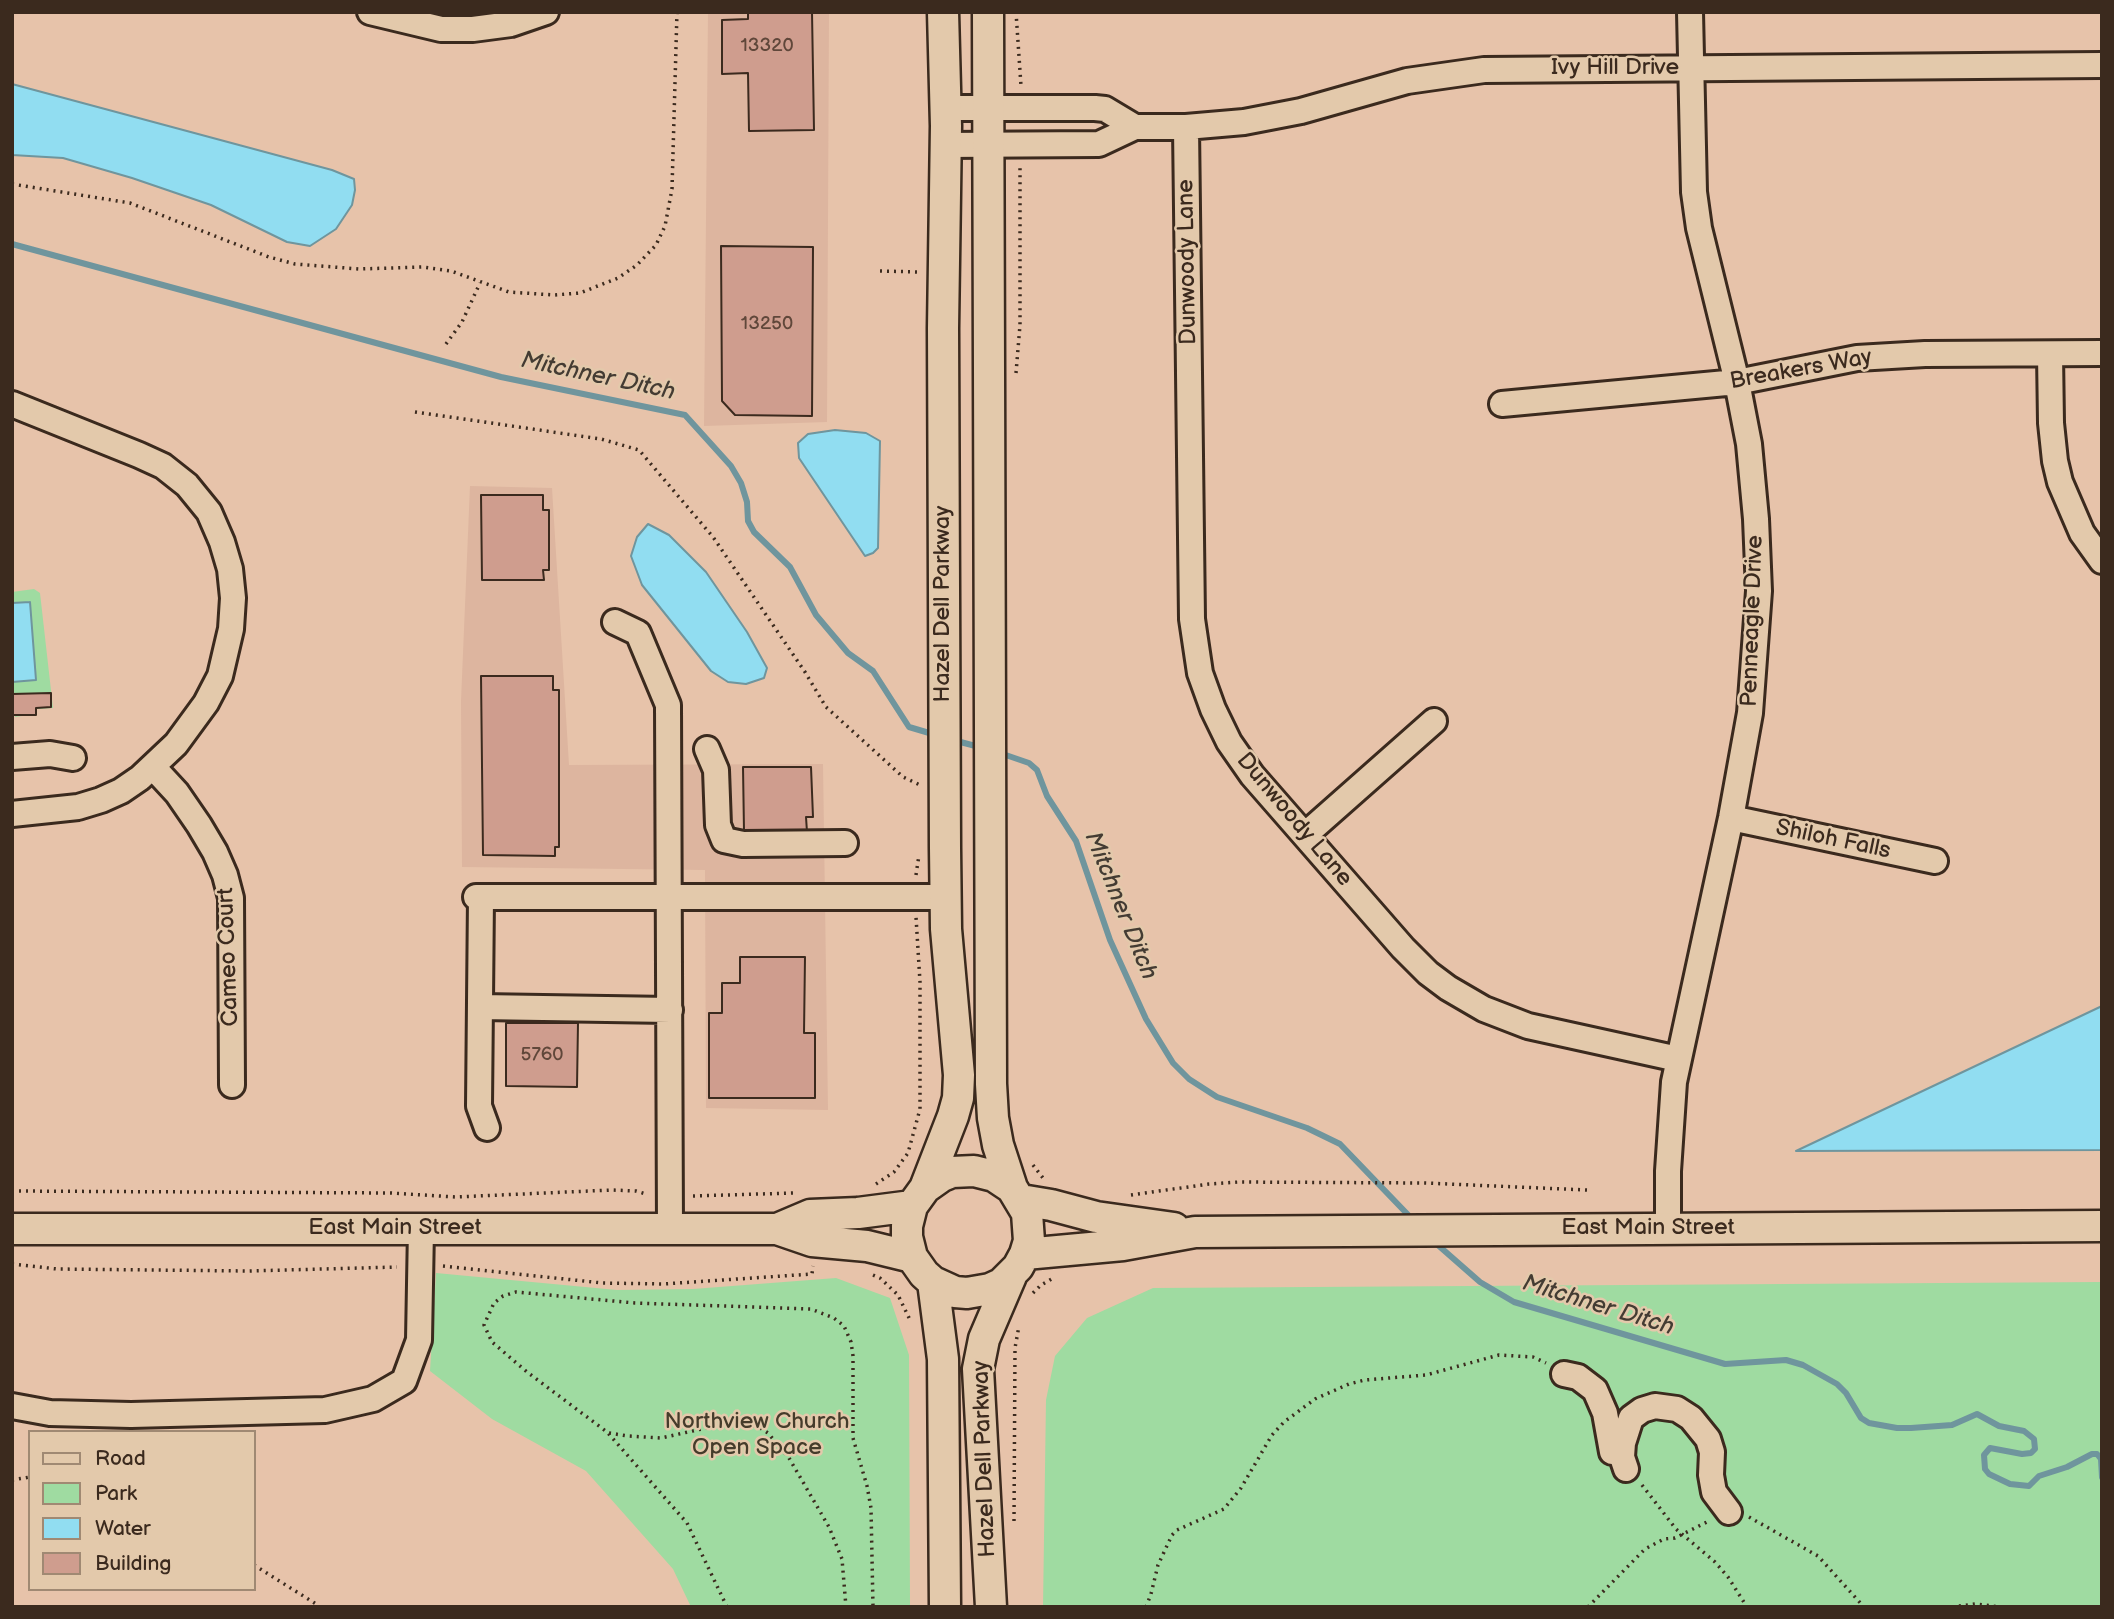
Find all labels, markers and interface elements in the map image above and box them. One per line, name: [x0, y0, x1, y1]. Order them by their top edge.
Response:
house number: 13320: [740, 35, 794, 57]
street label: Ivy Hill Drive: [1551, 54, 1679, 82]
street label: Dunwoody Lane: [1173, 179, 1203, 345]
house number: 13250: [741, 313, 793, 335]
street label: Breakers Way: [1728, 344, 1874, 396]
water label: Mitchner Ditch: [518, 347, 678, 407]
street label: Hazel Dell Parkway: [929, 506, 957, 702]
street label: Penneagle Drive: [1736, 535, 1770, 707]
street label: Dunwoody Lane: [1230, 748, 1358, 892]
street label: Shiloh Falls: [1773, 814, 1893, 866]
water label: Mitchner Ditch: [1077, 828, 1163, 984]
street label: Cameo Court: [213, 887, 245, 1027]
house number: 5760: [521, 1044, 563, 1066]
street label: East Main Street: [308, 1214, 482, 1242]
street label: East Main Street: [1561, 1214, 1735, 1242]
water label: Mitchner Ditch: [1519, 1269, 1677, 1343]
street label: Hazel Dell Parkway: [968, 1360, 1002, 1558]
park label: Northview Church Open Space: [665, 1408, 849, 1462]
legend: [28, 1430, 256, 1591]
text: Road: [95, 1446, 146, 1471]
text: Park: [95, 1481, 137, 1506]
text: Water: [95, 1516, 151, 1541]
text: Building: [95, 1551, 171, 1576]

